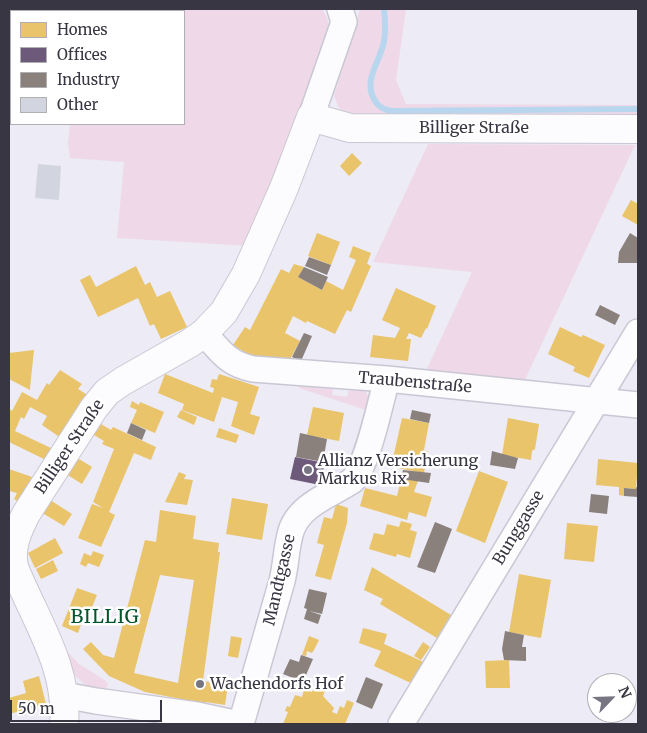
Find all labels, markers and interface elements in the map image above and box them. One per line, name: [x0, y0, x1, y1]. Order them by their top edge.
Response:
legend: [10, 10, 185, 125]
text: Homes: [57, 20, 108, 39]
text: Offices: [57, 45, 107, 64]
text: Industry: [57, 70, 120, 89]
text: Other: [57, 95, 98, 114]
street label: Billiger Straße: [419, 118, 529, 138]
street label: Traubenstraße: [357, 368, 473, 398]
street label: Billiger Straße: [31, 396, 109, 498]
place label: Allianz Versicherung Markus Rix: [318, 451, 478, 489]
marker: Allianz Versicherung Markus Rix: [302, 464, 314, 476]
street label: Bunggasse: [489, 487, 549, 569]
street label: Mandtgasse: [260, 533, 300, 627]
district label: BILLIG: [70, 607, 140, 629]
north arrow: [587, 673, 637, 723]
place label: Wachendorfs Hof: [210, 674, 343, 694]
marker: Wachendorfs Hof: [194, 678, 206, 690]
text: N: [614, 684, 635, 701]
scale bar: [12, 690, 165, 722]
text: 50 m: [18, 699, 55, 718]

